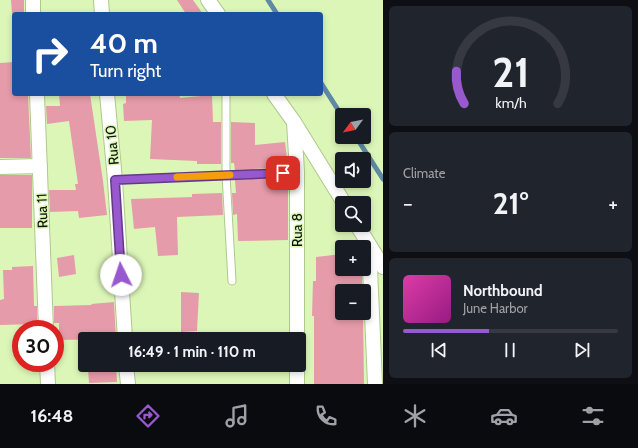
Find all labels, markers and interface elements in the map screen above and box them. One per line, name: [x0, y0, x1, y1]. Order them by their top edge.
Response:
text: 40 m: [90, 26, 158, 60]
icon: right: [24, 28, 76, 80]
text: 21: [492, 47, 529, 97]
text: Turn right: [90, 60, 161, 82]
text: km/h: [495, 94, 526, 112]
north arrow: [335, 108, 371, 144]
map controls: [335, 108, 371, 320]
street label: Rua 10: [101, 124, 123, 166]
button: sound: [335, 152, 371, 188]
pin: [266, 156, 300, 190]
icon: arrive: [272, 162, 294, 184]
text: Climate: [403, 165, 445, 181]
text: 21°: [493, 185, 528, 222]
text: −: [403, 190, 413, 217]
text: +: [608, 190, 618, 217]
street label: Rua 11: [32, 193, 52, 229]
button: search: [335, 196, 371, 232]
street label: Rua 8: [288, 213, 306, 247]
button: +: [335, 240, 371, 276]
position arrow: [100, 254, 142, 296]
text: Northbound: [463, 282, 543, 300]
button: −: [335, 284, 371, 320]
text: June Harbor: [463, 300, 528, 316]
speed limit sign: 30: [12, 320, 64, 372]
icon: previous: [428, 339, 450, 361]
icon: pause: [499, 339, 521, 361]
icon: next: [571, 339, 593, 361]
text: 16:49 · 1 min · 110 m: [128, 343, 256, 361]
icon: directions: [134, 402, 162, 430]
icon: music: [223, 402, 251, 430]
icon: phone: [312, 402, 340, 430]
icon: climate: [401, 402, 429, 430]
icon: car: [490, 402, 518, 430]
icon: filters: [579, 402, 607, 430]
text: 16:48: [31, 405, 73, 427]

